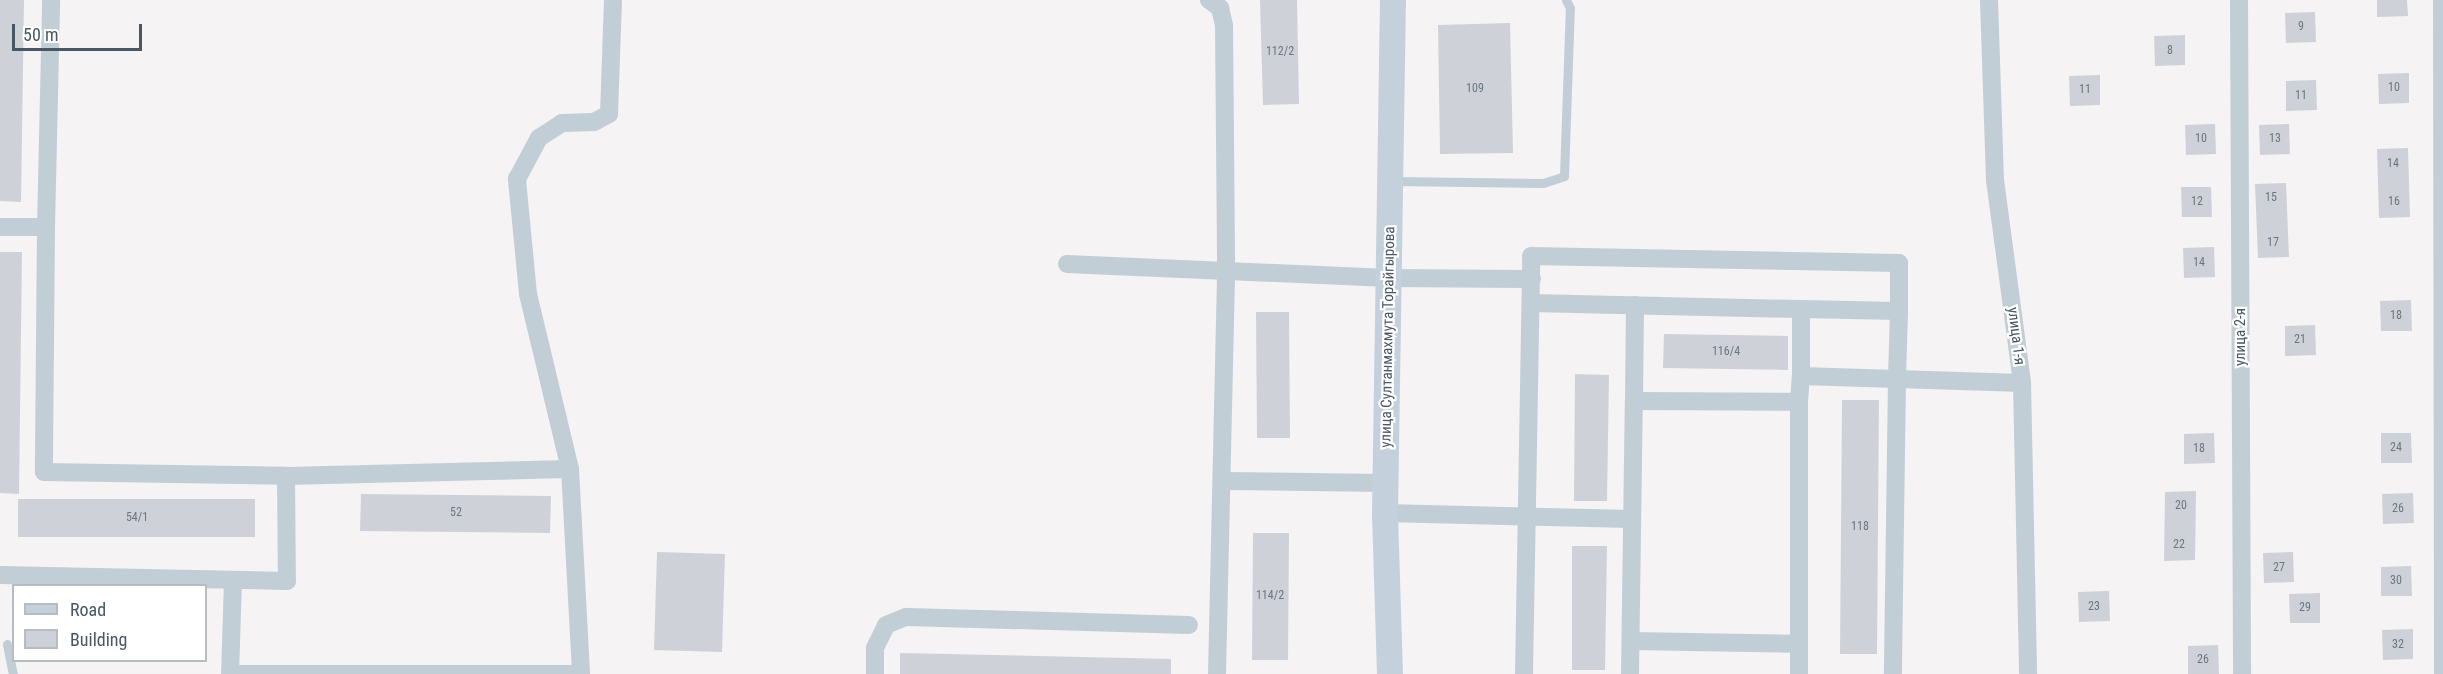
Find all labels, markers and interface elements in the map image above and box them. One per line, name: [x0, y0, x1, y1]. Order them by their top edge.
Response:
scale bar: [15, 12, 146, 50]
house number: 9: [2298, 20, 2304, 34]
text: 50 m: [23, 24, 58, 45]
house number: 8: [2167, 44, 2173, 58]
house number: 112/2: [1266, 45, 1294, 59]
house number: 10: [2388, 81, 2400, 95]
house number: 109: [1466, 82, 1484, 96]
house number: 11: [2079, 83, 2091, 97]
house number: 11: [2295, 89, 2307, 103]
house number: 10: [2195, 132, 2207, 146]
house number: 13: [2269, 132, 2281, 146]
house number: 14: [2387, 157, 2399, 171]
house number: 15: [2265, 191, 2277, 205]
house number: 12: [2191, 195, 2203, 209]
house number: 16: [2388, 195, 2400, 209]
street label: улица Султанмахмута Торайгырова: [1377, 226, 1399, 448]
house number: 17: [2267, 236, 2279, 250]
house number: 14: [2193, 256, 2205, 270]
street label: улица 1-я: [2004, 306, 2028, 366]
street label: улица 2-я: [2232, 308, 2250, 366]
house number: 18: [2390, 309, 2402, 323]
house number: 21: [2294, 333, 2306, 347]
house number: 116/4: [1712, 345, 1740, 359]
house number: 24: [2390, 441, 2402, 455]
house number: 18: [2193, 442, 2205, 456]
house number: 20: [2175, 499, 2187, 513]
house number: 26: [2392, 502, 2404, 516]
house number: 52: [450, 506, 462, 520]
house number: 54/1: [126, 511, 148, 525]
house number: 118: [1851, 520, 1869, 534]
house number: 22: [2173, 538, 2185, 552]
house number: 27: [2273, 561, 2285, 575]
house number: 30: [2390, 574, 2402, 588]
legend: [12, 584, 207, 662]
house number: 114/2: [1256, 589, 1284, 603]
text: Road: [70, 599, 106, 620]
house number: 23: [2088, 600, 2100, 614]
house number: 29: [2299, 601, 2311, 615]
text: Building: [70, 629, 127, 650]
house number: 32: [2392, 638, 2404, 652]
house number: 26: [2197, 653, 2209, 667]

